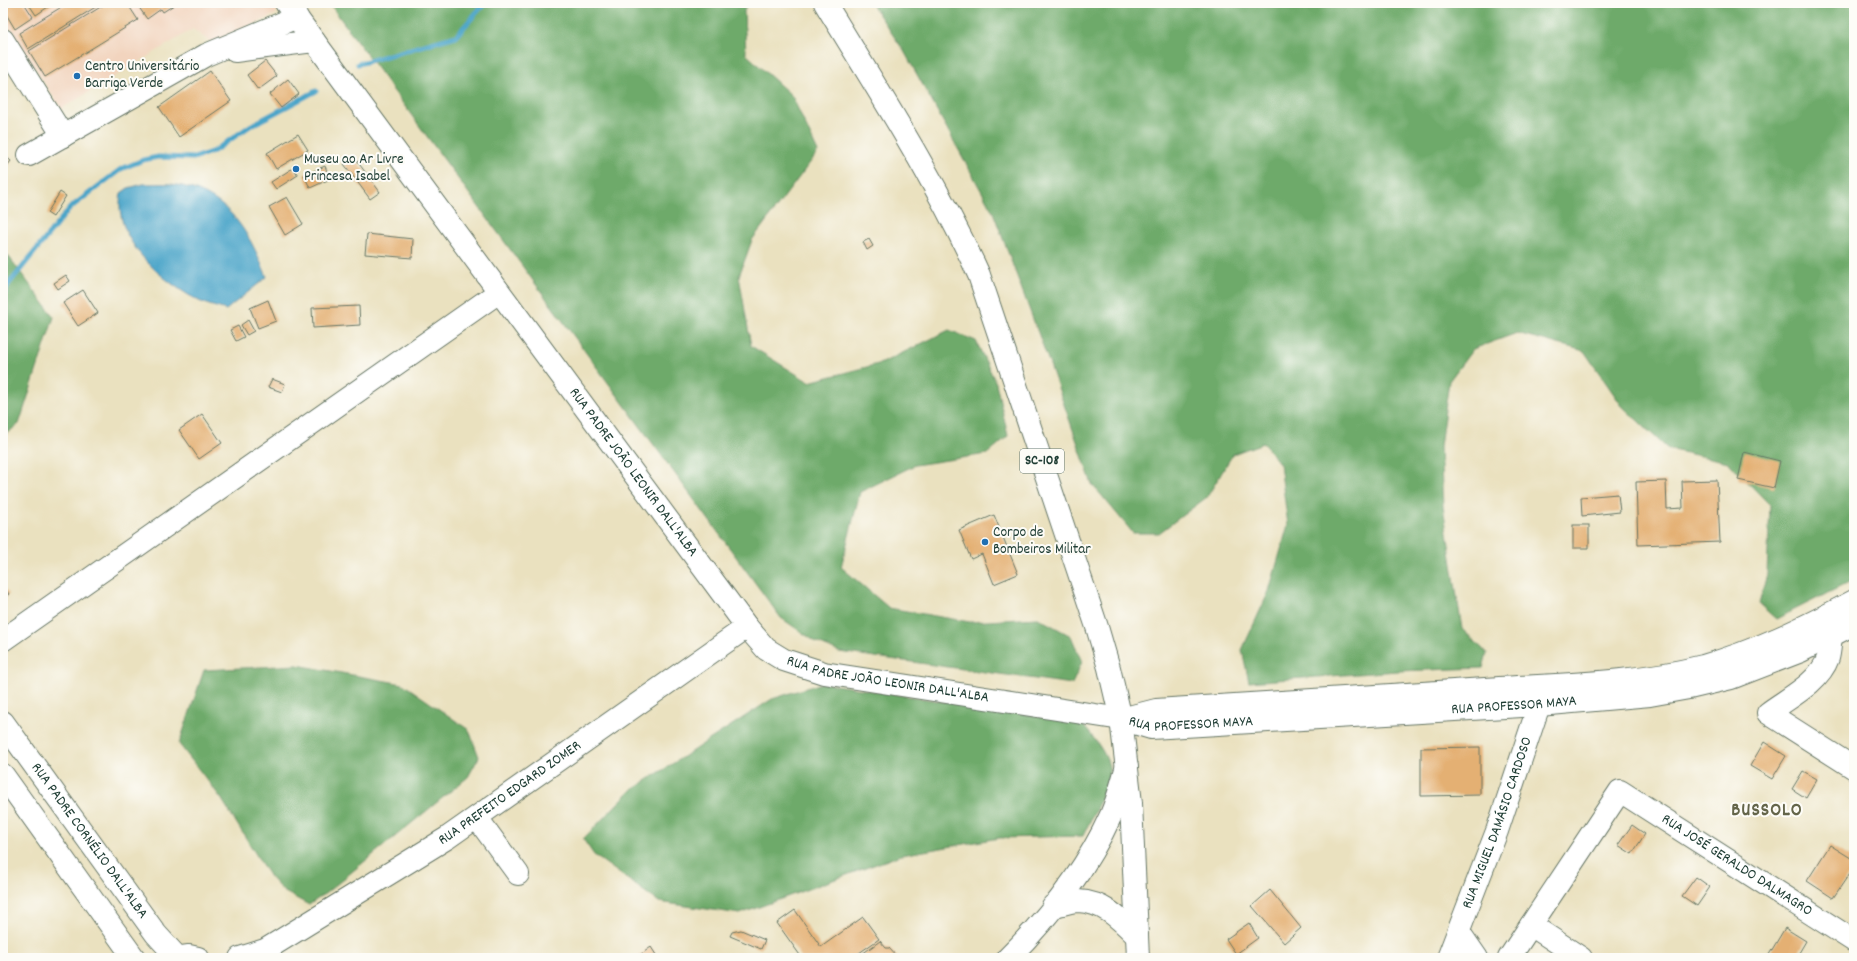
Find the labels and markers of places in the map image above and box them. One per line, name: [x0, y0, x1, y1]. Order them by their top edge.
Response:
place label: Centro Universitário Barriga Verde: [85, 56, 200, 95]
marker: Centro Universitário Barriga Verde: [72, 71, 82, 81]
place label: Museu ao Ar Livre Princesa Isabel: [304, 149, 404, 188]
marker: Museu ao Ar Livre Princesa Isabel: [291, 164, 301, 174]
place label: Corpo de Bombeiros Militar: [993, 522, 1091, 561]
marker: Corpo de Bombeiros Militar: [980, 537, 990, 547]

